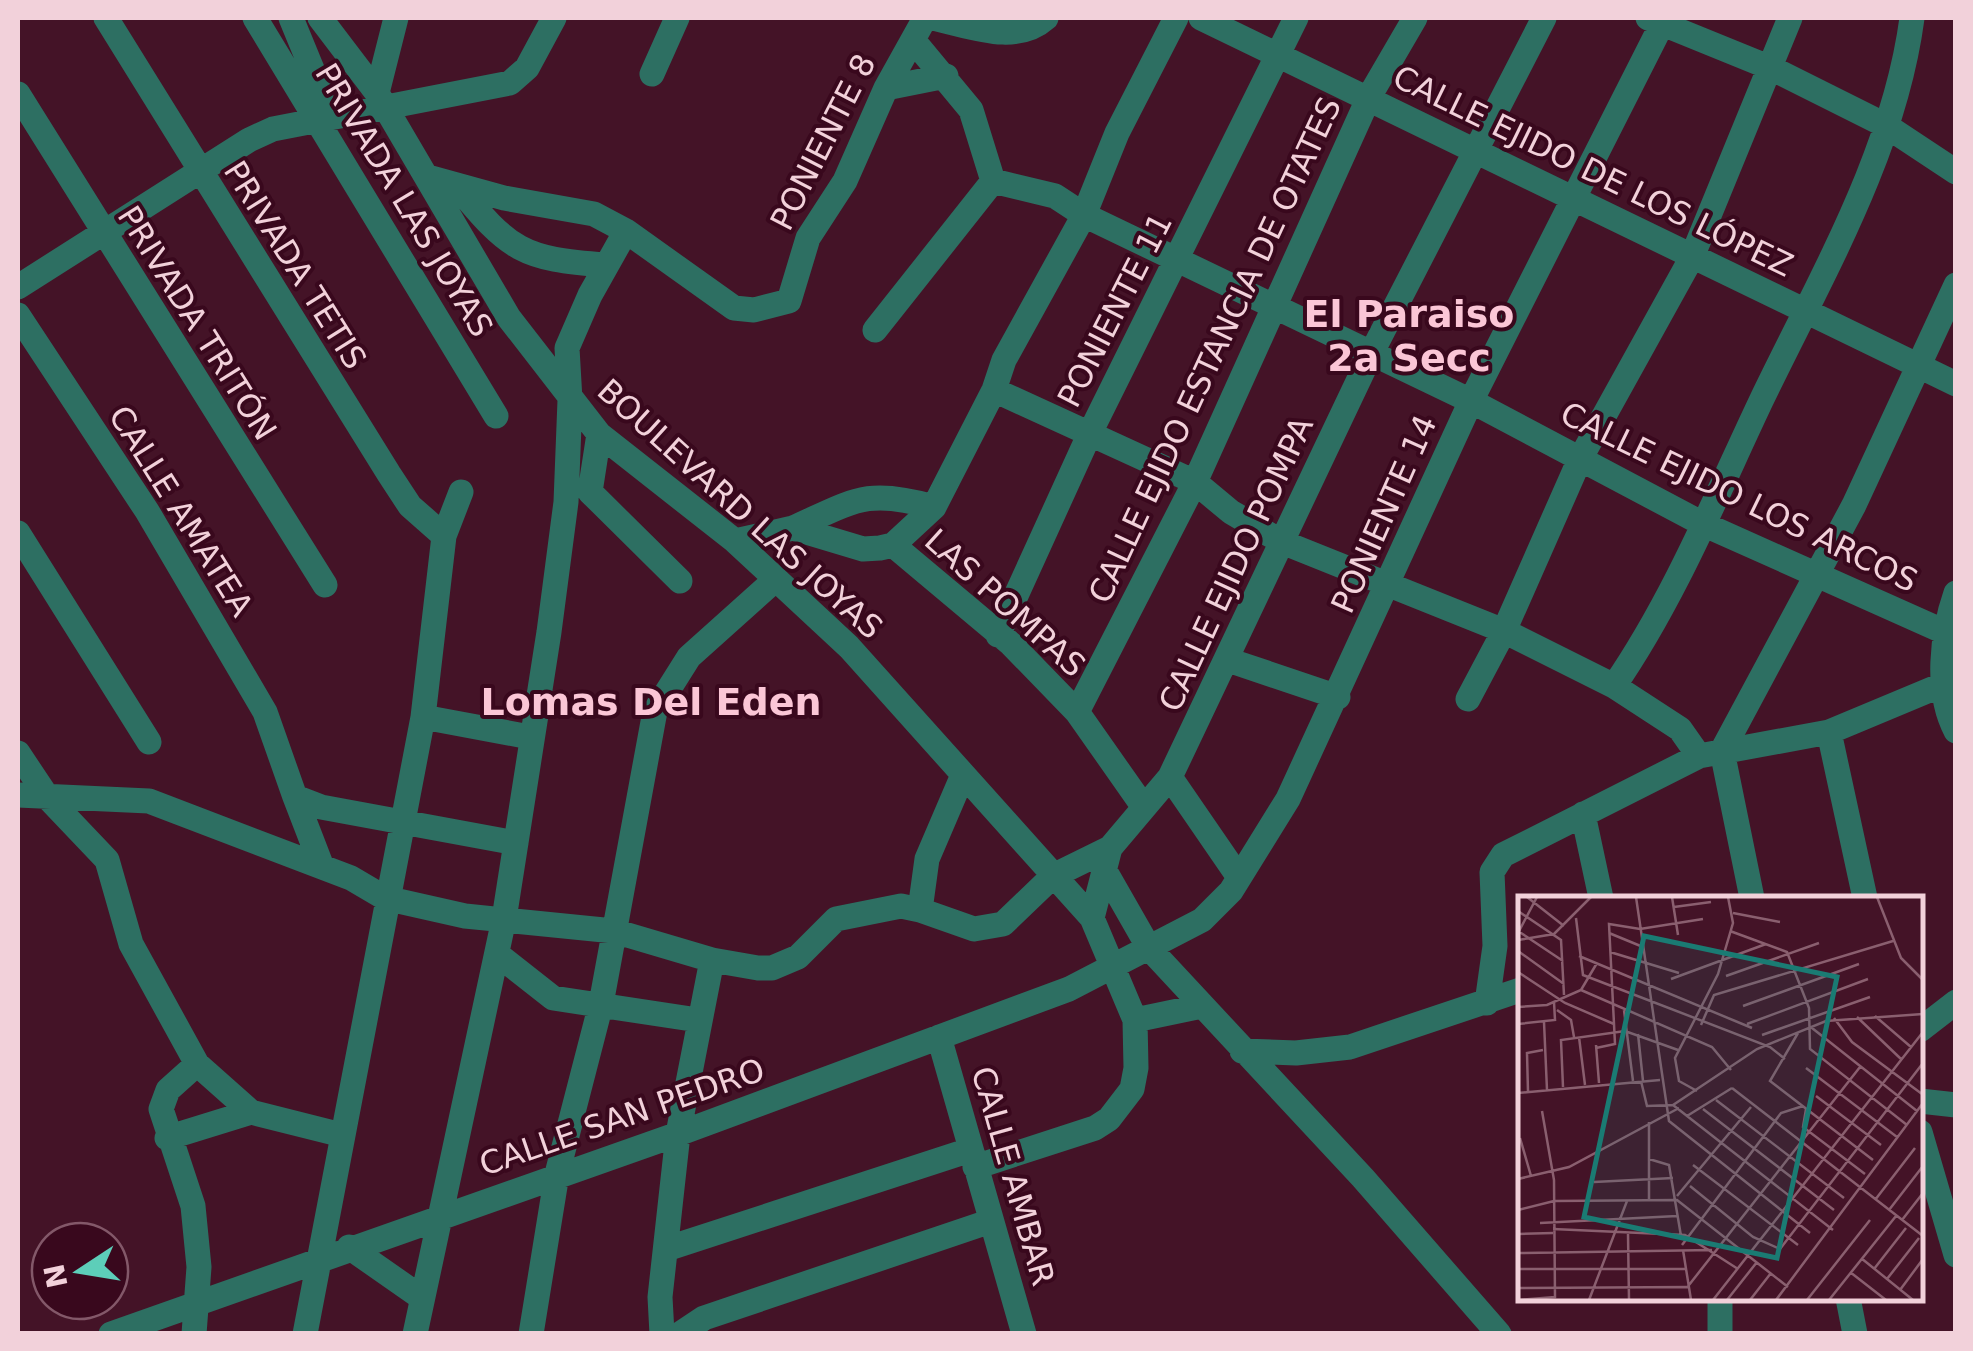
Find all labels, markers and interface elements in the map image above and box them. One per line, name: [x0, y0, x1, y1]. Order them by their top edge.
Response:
street label: PONIENTE 8: [762, 48, 884, 236]
street label: PRIVADA LAS JOYAS: [307, 57, 501, 343]
street label: CALLE EJIDO DE LOS LÓPEZ: [1387, 57, 1800, 285]
street label: CALLE EJIDO ESTANCIA DE OTATES: [1081, 91, 1349, 609]
street label: PRIVADA TETIS: [216, 154, 374, 376]
street label: PRIVADA TRITÓN: [110, 198, 285, 447]
street label: PONIENTE 11: [1050, 207, 1180, 413]
district label: El Paraiso 2a Secc: [1304, 292, 1514, 380]
street label: BOULEVARD LAS JOYAS: [590, 371, 890, 647]
street label: CALLE EJIDO LOS ARCOS: [1554, 394, 1924, 600]
street label: CALLE AMATEA: [101, 399, 261, 623]
street label: PONIENTE 14: [1323, 409, 1445, 619]
street label: CALLE EJIDO POMPA: [1151, 411, 1321, 717]
street label: LAS POMPAS: [917, 521, 1093, 685]
district label: Lomas Del Eden: [481, 680, 821, 724]
inset map: [1518, 896, 1923, 1301]
street label: CALLE SAN PEDRO: [475, 1050, 769, 1184]
street label: CALLE AMBAR: [964, 1062, 1062, 1290]
north arrow: [30, 1221, 130, 1321]
text: N: [37, 1261, 75, 1291]

